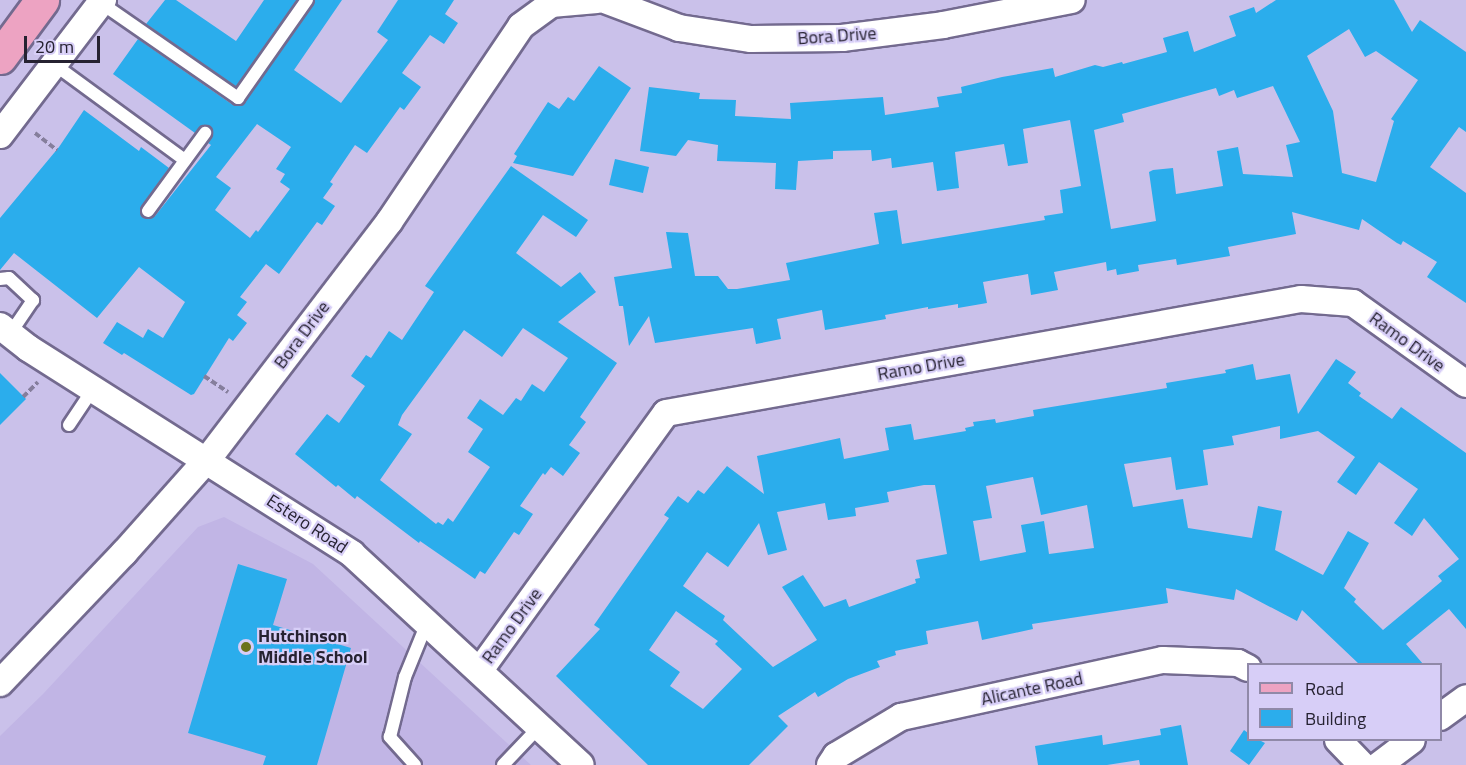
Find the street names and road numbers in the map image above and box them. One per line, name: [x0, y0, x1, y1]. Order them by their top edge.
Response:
street label: Bora Drive: [797, 22, 877, 50]
street label: Bora Drive: [270, 297, 334, 373]
street label: Ramo Drive: [1365, 307, 1449, 377]
street label: Ramo Drive: [876, 349, 966, 385]
street label: Estero Road: [262, 490, 352, 558]
street label: Ramo Drive: [477, 584, 547, 668]
street label: Alicante Road: [979, 668, 1085, 710]

